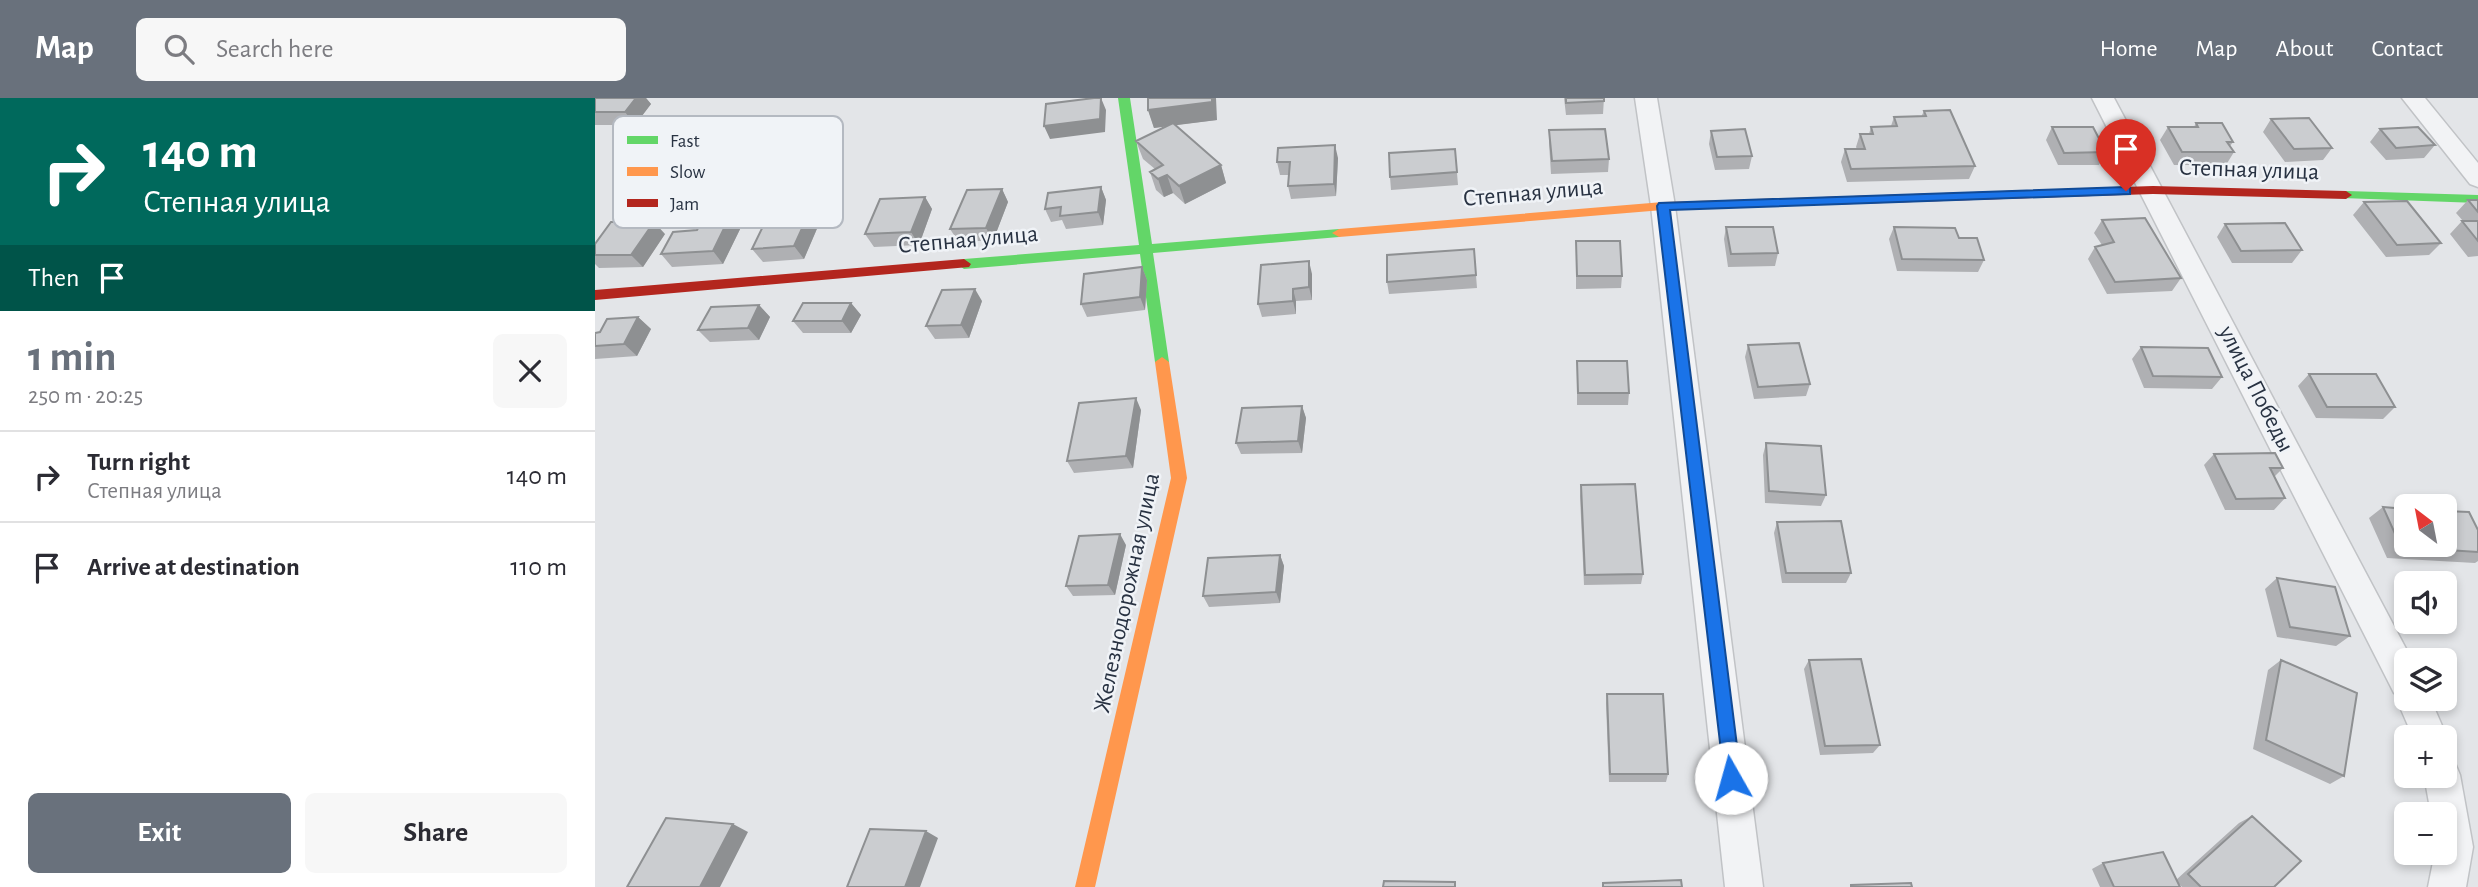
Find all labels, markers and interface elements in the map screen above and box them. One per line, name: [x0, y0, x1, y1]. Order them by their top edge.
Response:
search box: [136, 18, 626, 81]
icon: search: [160, 30, 198, 68]
text: Map: [35, 32, 94, 65]
text: Search here: [216, 36, 334, 62]
text: Home: [2100, 37, 2158, 61]
text: Map: [2196, 37, 2238, 61]
text: About: [2276, 37, 2333, 61]
text: Contact: [2371, 37, 2443, 61]
legend: [613, 116, 843, 228]
pin: [2096, 119, 2156, 191]
icon: right: [28, 126, 119, 217]
text: 140 m: [143, 128, 258, 177]
icon: arrive: [2107, 130, 2145, 168]
text: Fast: [670, 132, 700, 151]
street label: Степная улица: [2178, 156, 2320, 184]
text: Slow: [670, 163, 706, 182]
street label: Степная улица: [1462, 175, 1604, 211]
text: Степная улица: [143, 186, 330, 218]
text: Jam: [670, 195, 699, 214]
street label: Степная улица: [897, 222, 1039, 258]
icon: arrive: [93, 259, 131, 297]
text: Then: [28, 265, 79, 291]
street label: улица Победы: [2214, 321, 2298, 456]
button: close: [493, 334, 567, 408]
text: 1 min: [28, 336, 117, 378]
text: 250 m · 20:25: [28, 385, 143, 408]
text: Turn right: [87, 449, 190, 475]
icon: right: [28, 458, 66, 496]
text: 140 m: [507, 463, 567, 489]
street label: Железнодорожная улица: [1090, 471, 1164, 715]
text: Степная улица: [87, 480, 222, 503]
north arrow: [2394, 494, 2457, 556]
map controls: [2394, 494, 2457, 865]
icon: arrive: [28, 549, 66, 587]
text: Arrive at destination: [87, 554, 300, 580]
text: 110 m: [510, 554, 567, 580]
button: sound: [2394, 571, 2457, 634]
button: layers: [2394, 648, 2457, 711]
button: +: [2394, 725, 2457, 788]
position arrow: [1694, 741, 1768, 815]
button: Exit: [28, 793, 291, 873]
button: Share: [305, 793, 567, 873]
button: −: [2394, 802, 2457, 865]

